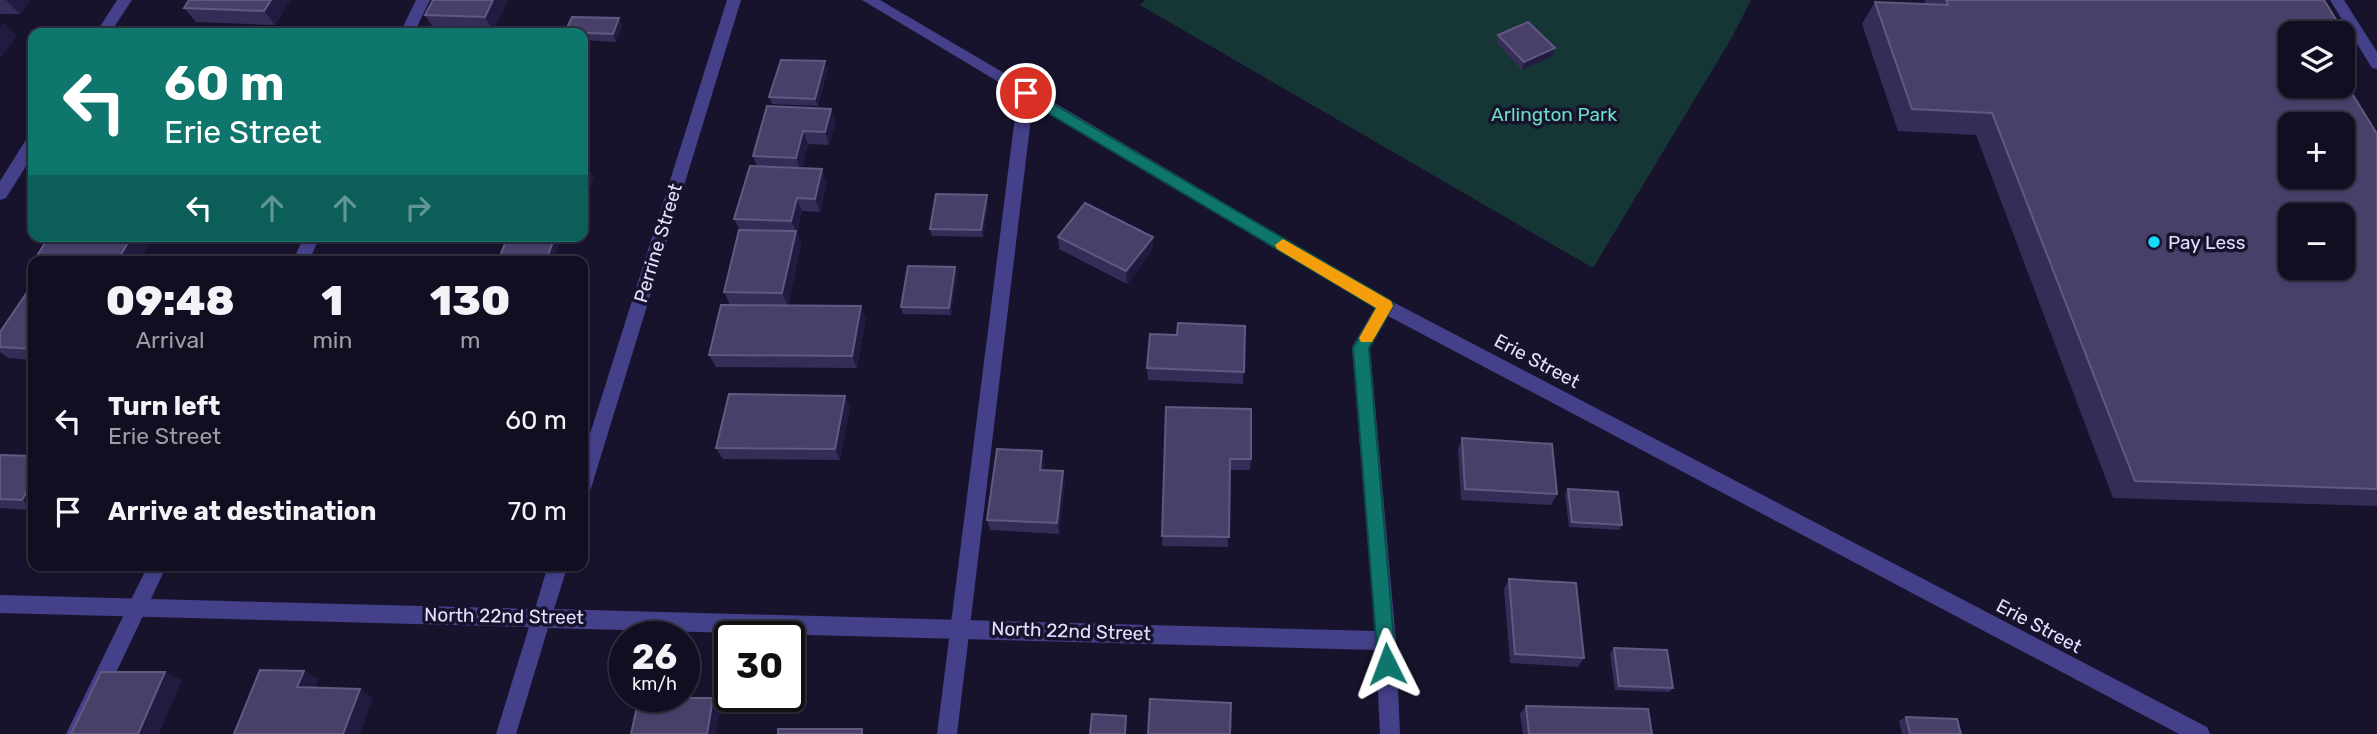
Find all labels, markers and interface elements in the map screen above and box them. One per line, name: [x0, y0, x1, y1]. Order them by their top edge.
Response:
map controls: [2278, 21, 2355, 280]
button: layers: [2278, 21, 2355, 98]
text: 60 m: [164, 54, 285, 112]
icon: left: [49, 56, 140, 147]
pin: [996, 63, 1056, 123]
icon: arrive: [1007, 74, 1045, 112]
park label: Arlington Park: [1491, 103, 1617, 126]
button: +: [2278, 112, 2355, 189]
text: Erie Street: [164, 113, 322, 151]
street label: Perrine Street: [629, 180, 687, 305]
icon: left: [180, 189, 218, 227]
icon: ahead: [253, 189, 291, 227]
icon: ahead: [326, 189, 364, 227]
icon: right: [399, 189, 437, 227]
button: −: [2278, 203, 2355, 280]
place label: Pay Less: [2168, 231, 2245, 254]
marker: Pay Less: [2146, 234, 2162, 250]
text: 09:48: [106, 276, 235, 326]
text: 1: [321, 276, 343, 326]
text: 130: [430, 276, 510, 326]
text: Arrival: [136, 326, 205, 354]
text: min: [312, 326, 352, 354]
text: m: [460, 326, 480, 354]
street label: Erie Street: [1490, 329, 1584, 393]
text: Turn left: [108, 391, 220, 422]
icon: left: [49, 402, 87, 440]
text: 60 m: [505, 405, 567, 436]
text: Erie Street: [108, 422, 221, 450]
icon: arrive: [49, 493, 87, 531]
text: Arrive at destination: [108, 496, 376, 527]
text: 70 m: [508, 496, 567, 527]
street label: Erie Street: [1992, 594, 2086, 658]
street label: North 22nd Street: [424, 603, 585, 629]
street label: North 22nd Street: [991, 617, 1152, 645]
speed limit sign: 30: [714, 621, 805, 712]
position arrow: [1350, 627, 1424, 701]
text: 26: [632, 636, 677, 678]
text: km/h: [632, 673, 677, 695]

